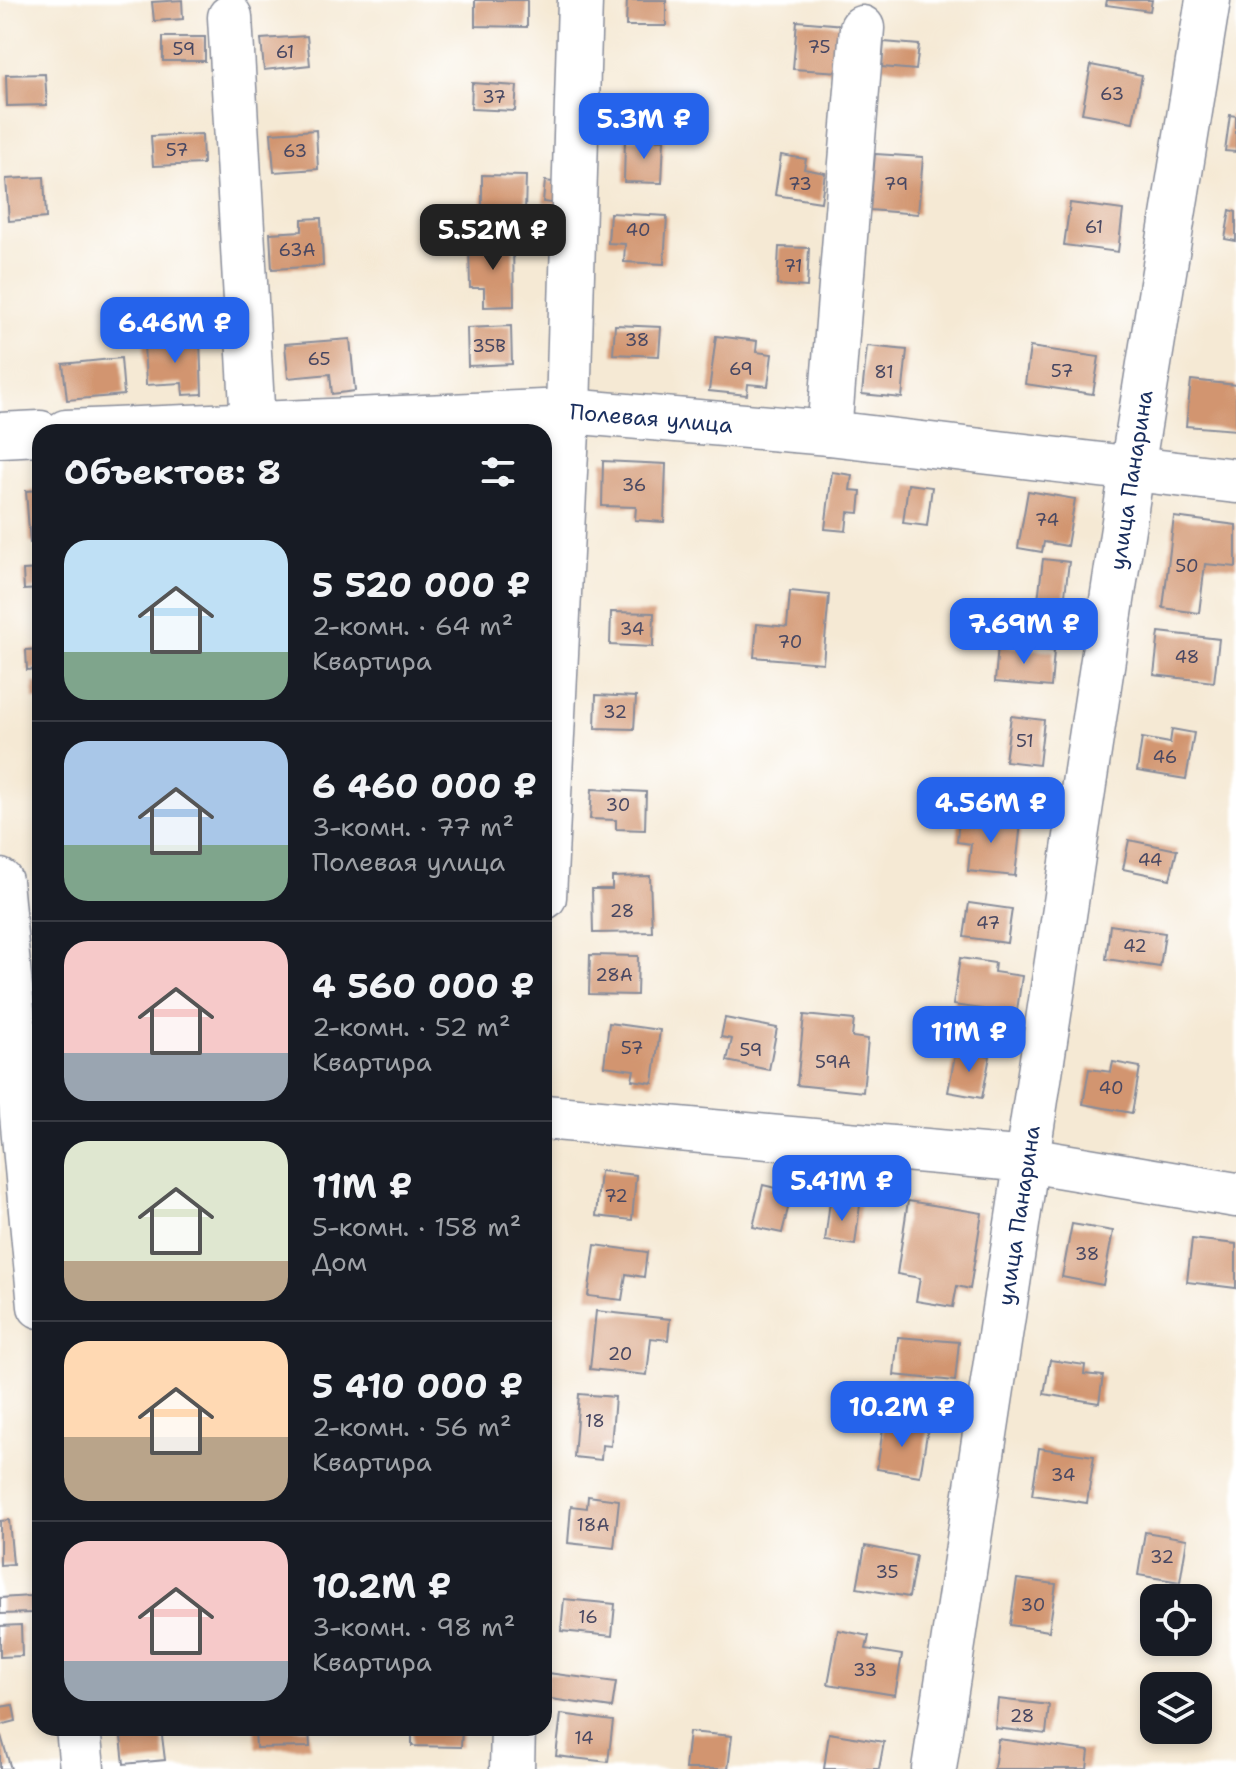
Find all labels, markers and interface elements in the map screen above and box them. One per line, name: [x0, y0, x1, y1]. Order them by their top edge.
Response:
house number: 75: [808, 35, 830, 59]
house number: 59: [173, 37, 195, 61]
house number: 61: [276, 40, 294, 64]
house number: 63: [1100, 82, 1124, 106]
house number: 37: [482, 85, 506, 109]
pin: 5.3M ₽: [579, 93, 709, 161]
text: 5.3M ₽: [597, 101, 691, 136]
house number: 57: [166, 138, 188, 162]
house number: 63: [283, 139, 307, 163]
house number: 73: [788, 172, 812, 196]
house number: 79: [884, 172, 908, 196]
pin: 5.52M ₽: [419, 204, 567, 272]
text: 5.52M ₽: [438, 212, 548, 247]
house number: 61: [1085, 215, 1103, 239]
house number: 40: [625, 218, 651, 242]
house number: 63А: [278, 238, 316, 262]
house number: 71: [783, 254, 803, 278]
pin: 6.46M ₽: [101, 297, 249, 365]
text: 6.46M ₽: [118, 305, 232, 340]
house number: 38: [625, 328, 649, 352]
house number: 35В: [472, 334, 506, 358]
house number: 65: [308, 347, 330, 371]
house number: 69: [729, 357, 753, 381]
house number: 57: [1051, 359, 1073, 383]
house number: 81: [874, 360, 894, 384]
street label: улица Панарина: [1102, 387, 1159, 572]
street label: Полевая улица: [569, 397, 734, 439]
text: Объектов: 8: [64, 449, 281, 495]
icon: filters: [476, 450, 520, 494]
house number: 36: [622, 473, 646, 497]
house number: 74: [1035, 508, 1059, 532]
house number: 50: [1175, 554, 1199, 578]
text: 5 520 000 ₽: [312, 562, 531, 608]
icon: home: [128, 572, 224, 668]
pin: 7.69M ₽: [950, 598, 1098, 666]
text: 7.69M ₽: [968, 606, 1080, 641]
text: 2-комн. · 64 m²: [312, 608, 514, 643]
house number: 34: [620, 617, 644, 641]
house number: 70: [778, 630, 802, 654]
text: Квартира: [312, 643, 432, 678]
house number: 48: [1175, 645, 1199, 669]
house number: 32: [603, 700, 627, 724]
house number: 51: [1016, 729, 1034, 753]
house number: 46: [1153, 745, 1177, 769]
text: 6 460 000 ₽: [312, 763, 537, 809]
icon: home: [128, 773, 224, 869]
pin: 4.56M ₽: [917, 777, 1065, 845]
text: 4.56M ₽: [935, 785, 1047, 820]
house number: 30: [606, 793, 630, 817]
text: 3-комн. · 77 m²: [312, 809, 514, 844]
text: Полевая улица: [312, 844, 505, 879]
house number: 44: [1138, 848, 1162, 872]
house number: 28: [610, 899, 634, 923]
house number: 47: [976, 911, 1000, 935]
house number: 42: [1123, 934, 1147, 958]
text: 4 560 000 ₽: [312, 963, 535, 1009]
house number: 28А: [595, 963, 633, 987]
icon: home: [128, 973, 224, 1069]
pin: 11M ₽: [913, 1006, 1025, 1074]
text: 2-комн. · 52 m²: [312, 1009, 511, 1044]
text: 11M ₽: [931, 1014, 1007, 1049]
house number: 57: [621, 1036, 643, 1060]
house number: 59: [740, 1038, 762, 1062]
text: Квартира: [312, 1044, 432, 1079]
house number: 59А: [815, 1050, 851, 1074]
house number: 40: [1098, 1076, 1124, 1100]
street label: улица Панарина: [990, 1123, 1046, 1307]
pin: 5.41M ₽: [768, 1155, 916, 1223]
text: 11M ₽: [312, 1163, 413, 1209]
text: 5.41M ₽: [790, 1163, 894, 1198]
icon: home: [128, 1173, 224, 1269]
house number: 72: [604, 1184, 628, 1208]
text: 5-комн. · 158 m²: [312, 1209, 522, 1244]
house number: 38: [1075, 1242, 1099, 1266]
text: Дом: [312, 1244, 367, 1279]
house number: 20: [608, 1342, 632, 1366]
text: 5 410 000 ₽: [312, 1363, 523, 1409]
icon: home: [128, 1373, 224, 1469]
pin: 10.2M ₽: [828, 1381, 976, 1449]
text: 10.2M ₽: [849, 1389, 955, 1424]
text: 2-комн. · 56 m²: [312, 1409, 512, 1444]
house number: 18: [585, 1409, 605, 1433]
text: Квартира: [312, 1444, 432, 1479]
house number: 34: [1051, 1463, 1075, 1487]
house number: 18А: [577, 1513, 609, 1537]
house number: 32: [1150, 1545, 1174, 1569]
house number: 35: [875, 1560, 899, 1584]
text: 10.2M ₽: [312, 1563, 452, 1609]
icon: home: [128, 1573, 224, 1669]
map controls: [1140, 1584, 1212, 1744]
button: locate: [1140, 1584, 1212, 1656]
house number: 30: [1021, 1593, 1045, 1617]
house number: 16: [578, 1605, 598, 1629]
text: 3-комн. · 98 m²: [312, 1609, 515, 1644]
text: Квартира: [312, 1644, 432, 1679]
house number: 33: [853, 1658, 877, 1682]
button: layers: [1140, 1672, 1212, 1744]
house number: 28: [1010, 1704, 1034, 1728]
house number: 14: [574, 1726, 594, 1750]

